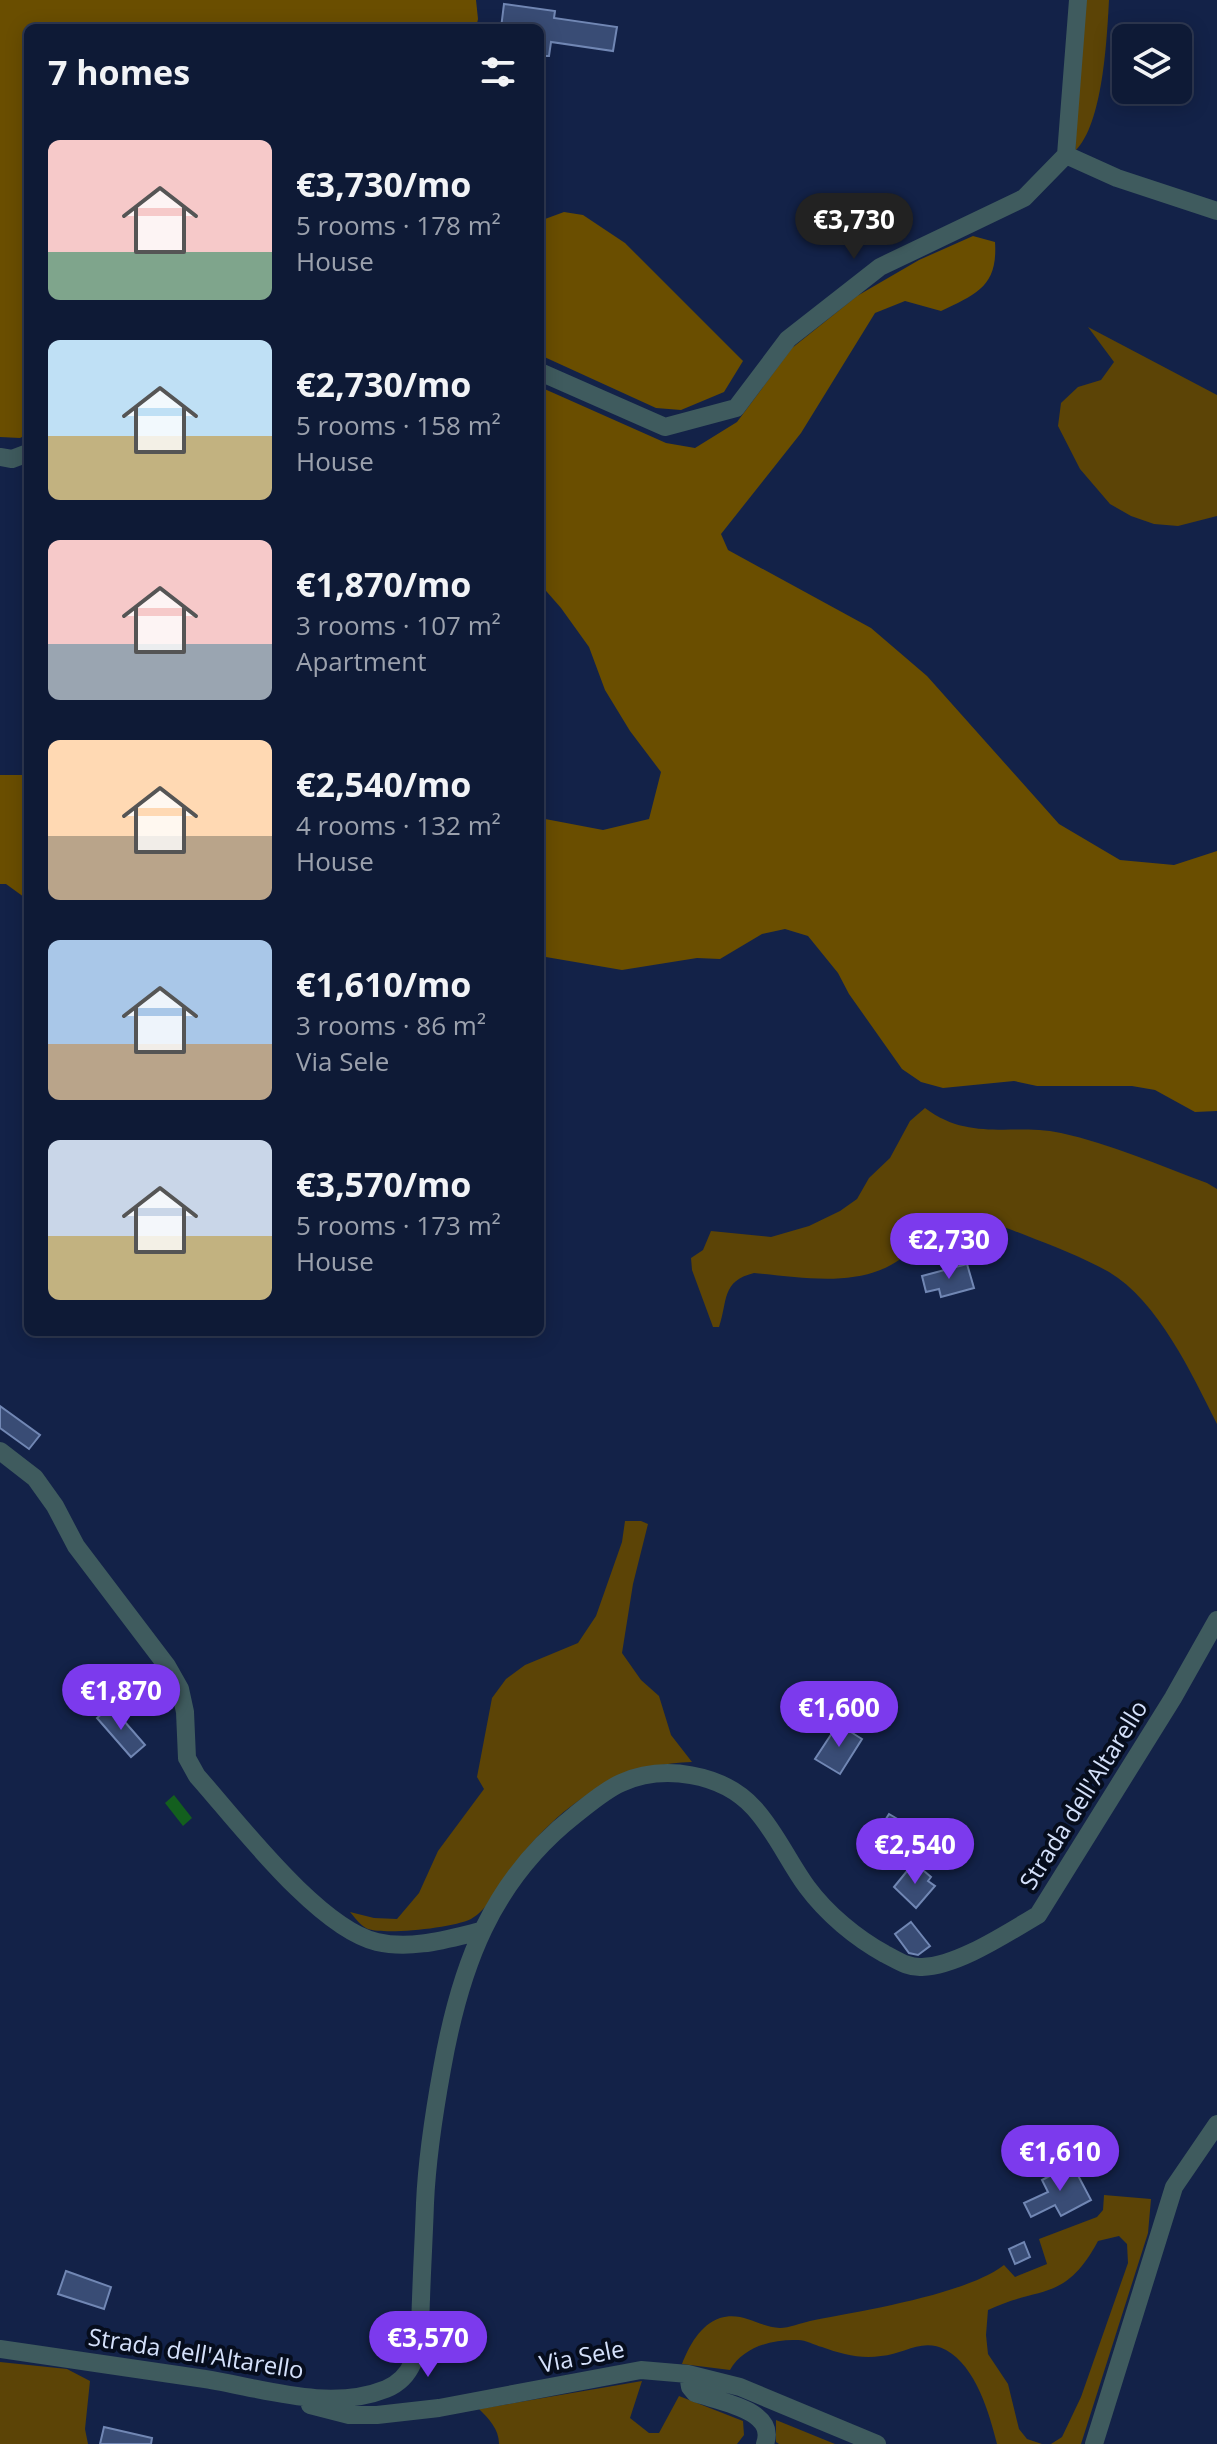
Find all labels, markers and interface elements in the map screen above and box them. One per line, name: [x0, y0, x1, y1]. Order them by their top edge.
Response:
map controls: [1112, 24, 1192, 104]
button: layers: [1112, 24, 1192, 104]
text: 7 homes: [48, 49, 190, 95]
icon: filters: [476, 50, 520, 94]
text: €3,730/mo: [296, 161, 471, 207]
icon: home: [112, 172, 208, 268]
pin: €3,730: [789, 193, 919, 261]
text: €3,730: [813, 201, 895, 237]
text: 5 rooms · 178 m²: [296, 207, 501, 243]
text: House: [296, 243, 374, 279]
text: €2,730/mo: [296, 361, 471, 407]
icon: home: [112, 372, 208, 468]
text: 5 rooms · 158 m²: [296, 407, 501, 443]
text: House: [296, 443, 374, 479]
text: €1,870/mo: [296, 561, 471, 607]
icon: home: [112, 572, 208, 668]
text: 3 rooms · 107 m²: [296, 607, 501, 643]
text: Apartment: [296, 643, 427, 679]
text: €2,540/mo: [296, 761, 471, 807]
icon: home: [112, 772, 208, 868]
text: 4 rooms · 132 m²: [296, 807, 501, 843]
text: House: [296, 843, 374, 879]
text: €1,610/mo: [296, 961, 471, 1007]
icon: home: [112, 972, 208, 1068]
text: 3 rooms · 86 m²: [296, 1007, 486, 1043]
text: Via Sele: [296, 1043, 389, 1079]
text: €3,570/mo: [296, 1161, 471, 1207]
icon: home: [112, 1172, 208, 1268]
text: 5 rooms · 173 m²: [296, 1207, 501, 1243]
pin: €2,730: [884, 1213, 1014, 1281]
text: €2,730: [908, 1221, 990, 1257]
text: House: [296, 1243, 374, 1279]
pin: €1,870: [56, 1664, 186, 1732]
text: €1,870: [80, 1672, 162, 1708]
pin: €1,600: [774, 1681, 904, 1749]
text: €1,600: [798, 1689, 880, 1725]
street label: Strada dell'Altarello: [1011, 1693, 1154, 1895]
pin: €2,540: [850, 1818, 980, 1886]
text: €2,540: [874, 1826, 956, 1862]
pin: €1,610: [995, 2125, 1125, 2193]
text: €1,610: [1019, 2133, 1101, 2169]
pin: €3,570: [363, 2311, 493, 2379]
street label: Strada dell'Altarello: [86, 2319, 306, 2386]
text: €3,570: [387, 2319, 469, 2355]
street label: Via Sele: [536, 2331, 627, 2380]

